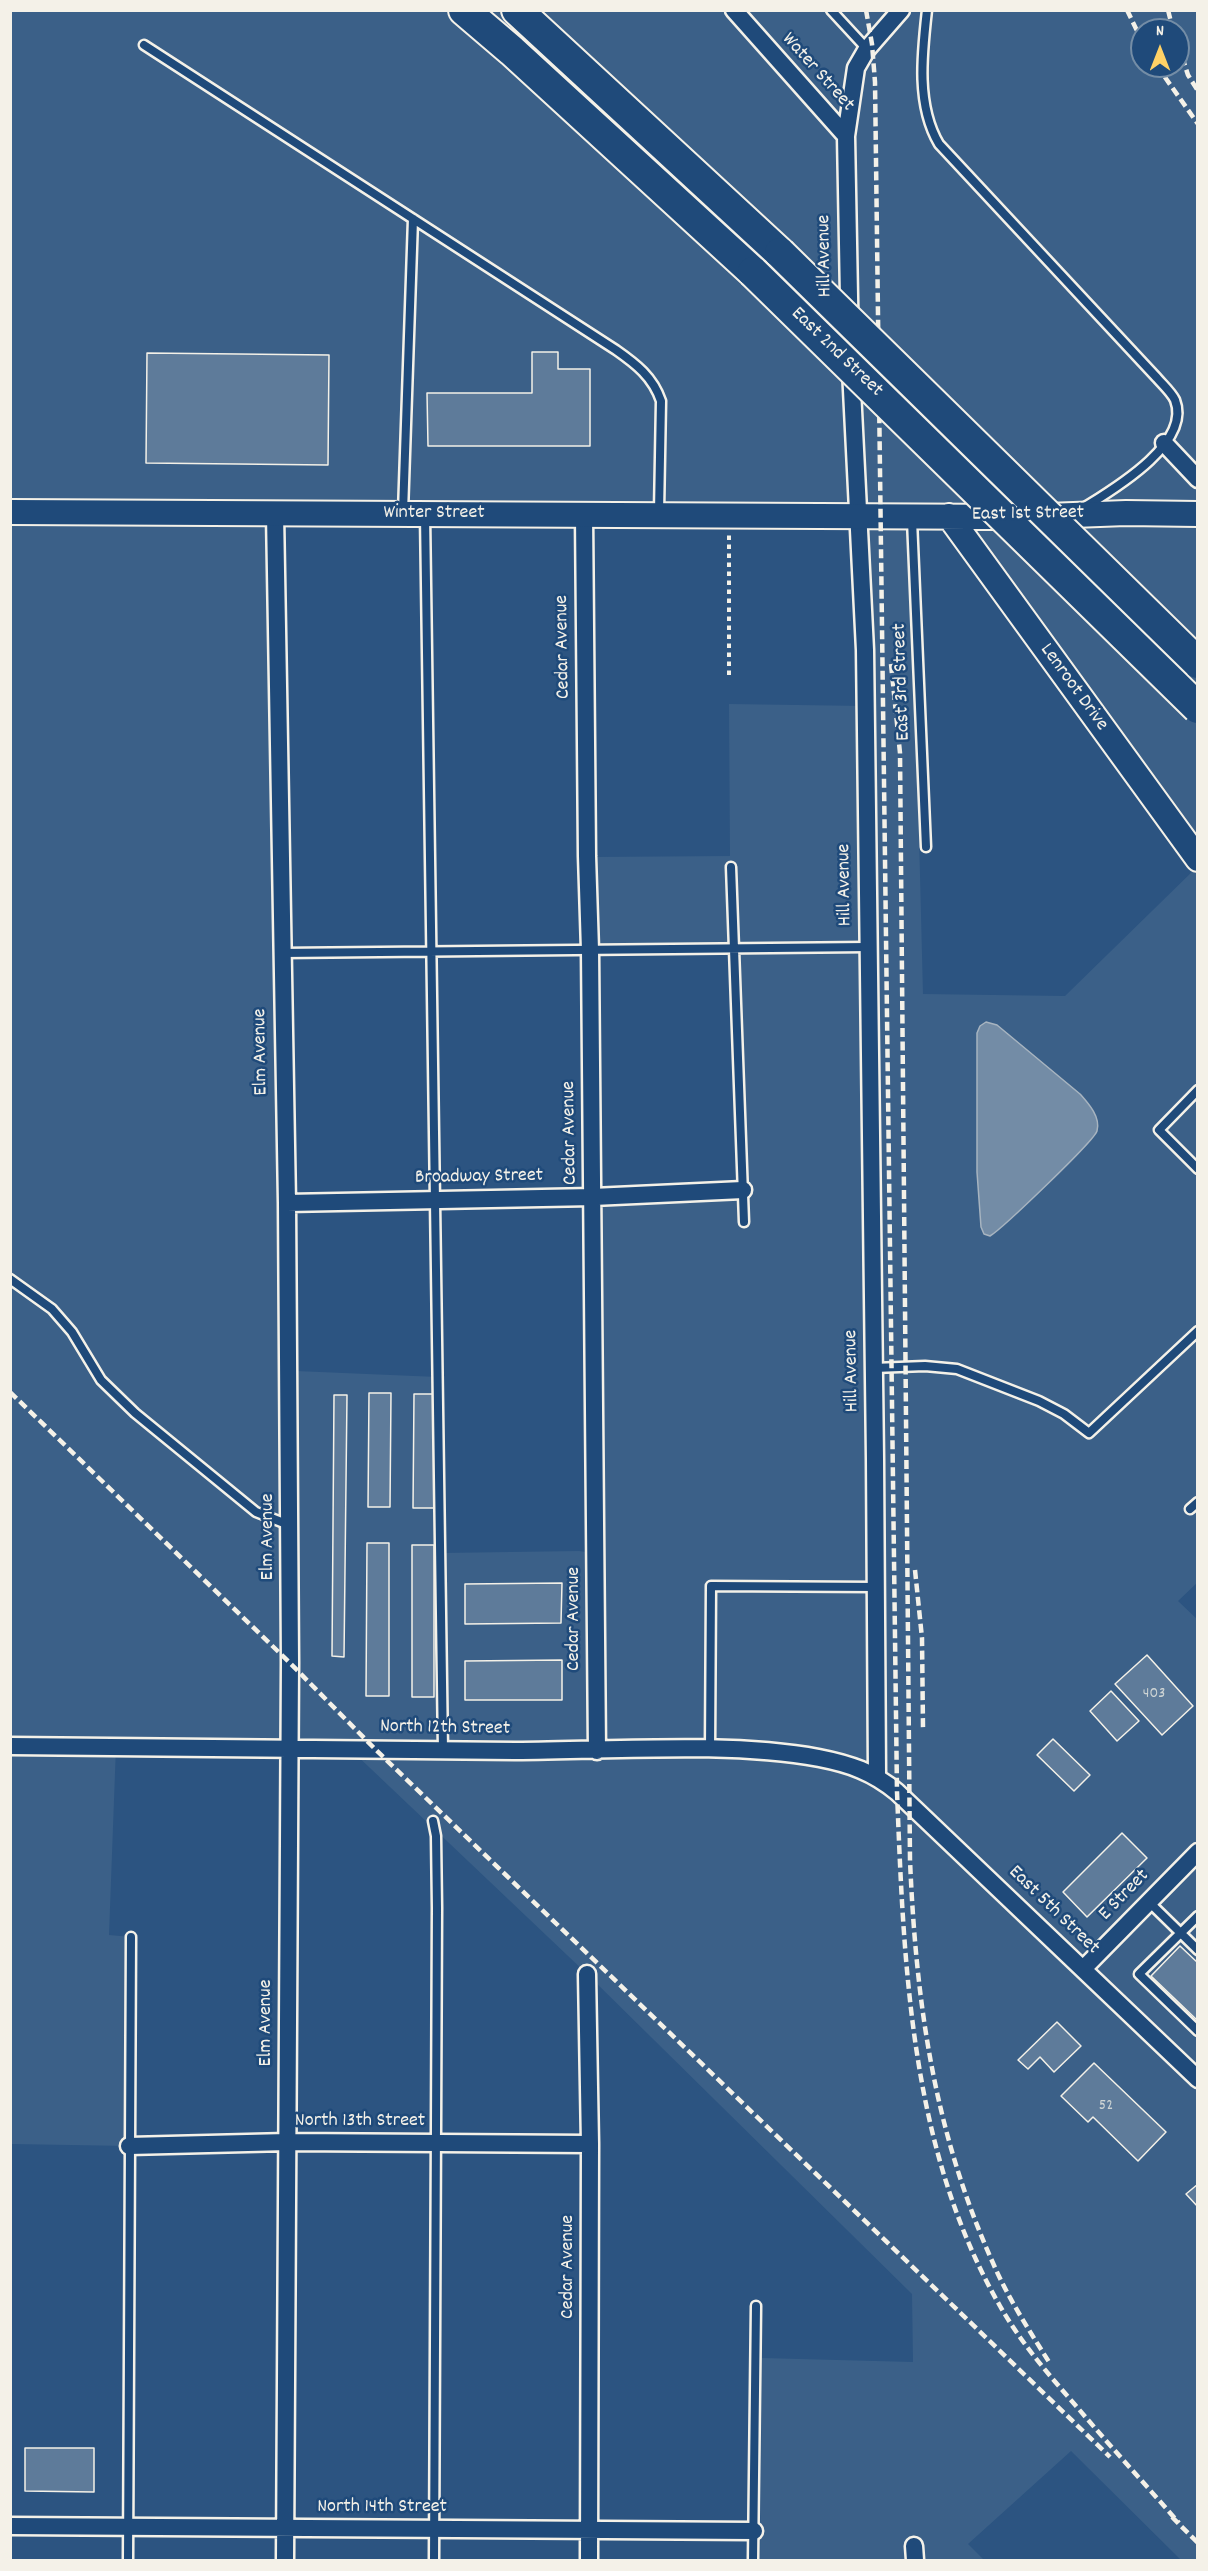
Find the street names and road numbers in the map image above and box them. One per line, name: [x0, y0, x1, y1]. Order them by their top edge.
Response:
street label: Water Street: [775, 29, 859, 117]
street label: Hill Avenue: [813, 214, 839, 298]
street label: East 2nd Street: [785, 303, 887, 403]
street label: Winter Street: [383, 502, 485, 526]
street label: East 1st Street: [972, 502, 1084, 528]
street label: Cedar Avenue: [551, 595, 577, 699]
street label: East 3rd Street: [889, 623, 917, 741]
street label: Lenroot Drive: [1033, 640, 1113, 736]
street label: Hill Avenue: [833, 843, 859, 927]
street label: Elm Avenue: [249, 1008, 275, 1096]
street label: Cedar Avenue: [558, 1081, 584, 1185]
street label: Broadway Street: [415, 1165, 543, 1191]
street label: Hill Avenue: [840, 1329, 866, 1413]
street label: Elm Avenue: [257, 1494, 281, 1580]
street label: Cedar Avenue: [563, 1567, 587, 1671]
street label: North 12th Street: [380, 1716, 510, 1742]
street label: East 5th Street: [1002, 1861, 1104, 1961]
street label: E Street: [1095, 1865, 1155, 1927]
street label: Elm Avenue: [255, 1980, 279, 2066]
street label: North 13th Street: [295, 2110, 425, 2134]
street label: Cedar Avenue: [557, 2215, 581, 2319]
street label: North 14th Street: [317, 2496, 447, 2520]

